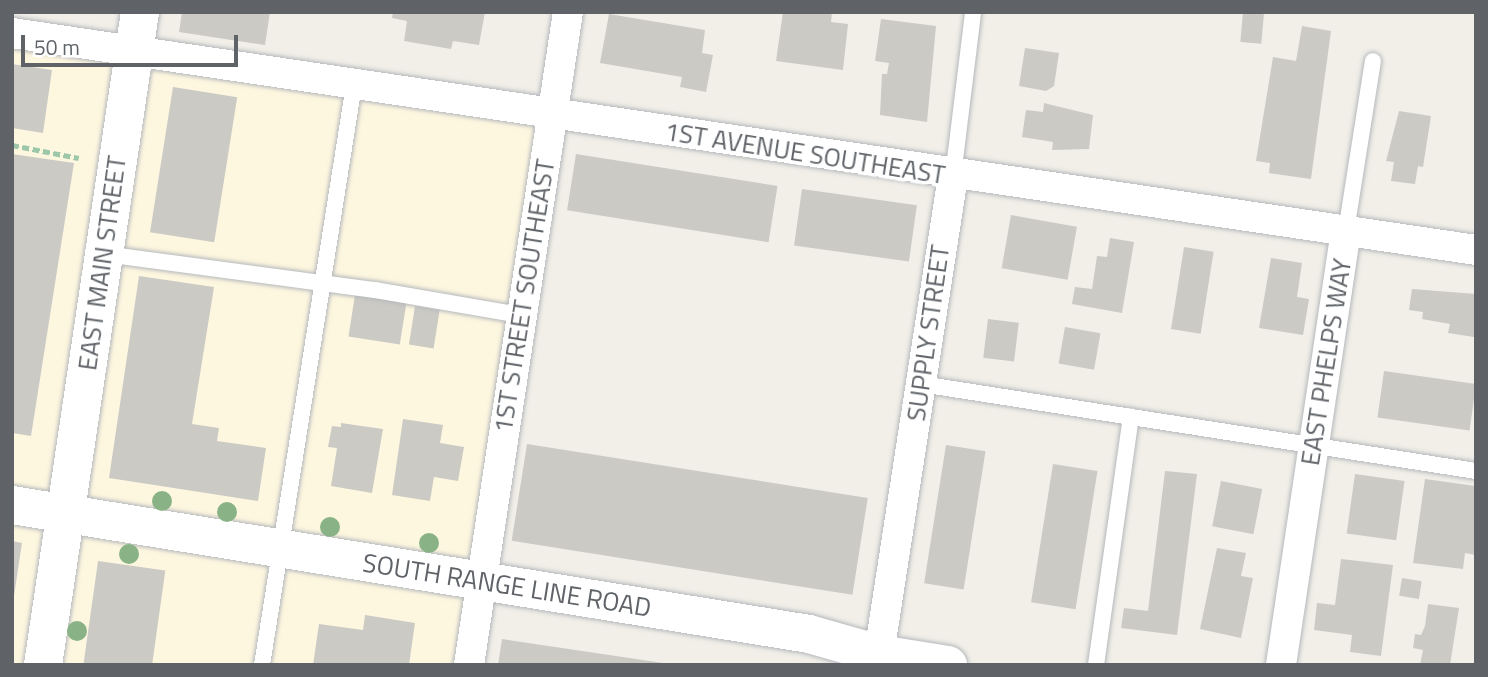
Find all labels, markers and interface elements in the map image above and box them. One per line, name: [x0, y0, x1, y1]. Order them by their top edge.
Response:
scale bar: [24, 21, 242, 65]
text: 50 m: [34, 31, 80, 63]
street label: 1ST AVENUE SOUTHEAST: [663, 115, 947, 191]
street label: EAST MAIN STREET: [71, 154, 133, 372]
street label: 1ST STREET SOUTHEAST: [487, 157, 561, 435]
street label: SUPPLY STREET: [900, 243, 956, 423]
street label: EAST PHELPS WAY: [1294, 256, 1358, 468]
street label: SOUTH RANGE LINE ROAD: [361, 547, 653, 623]

